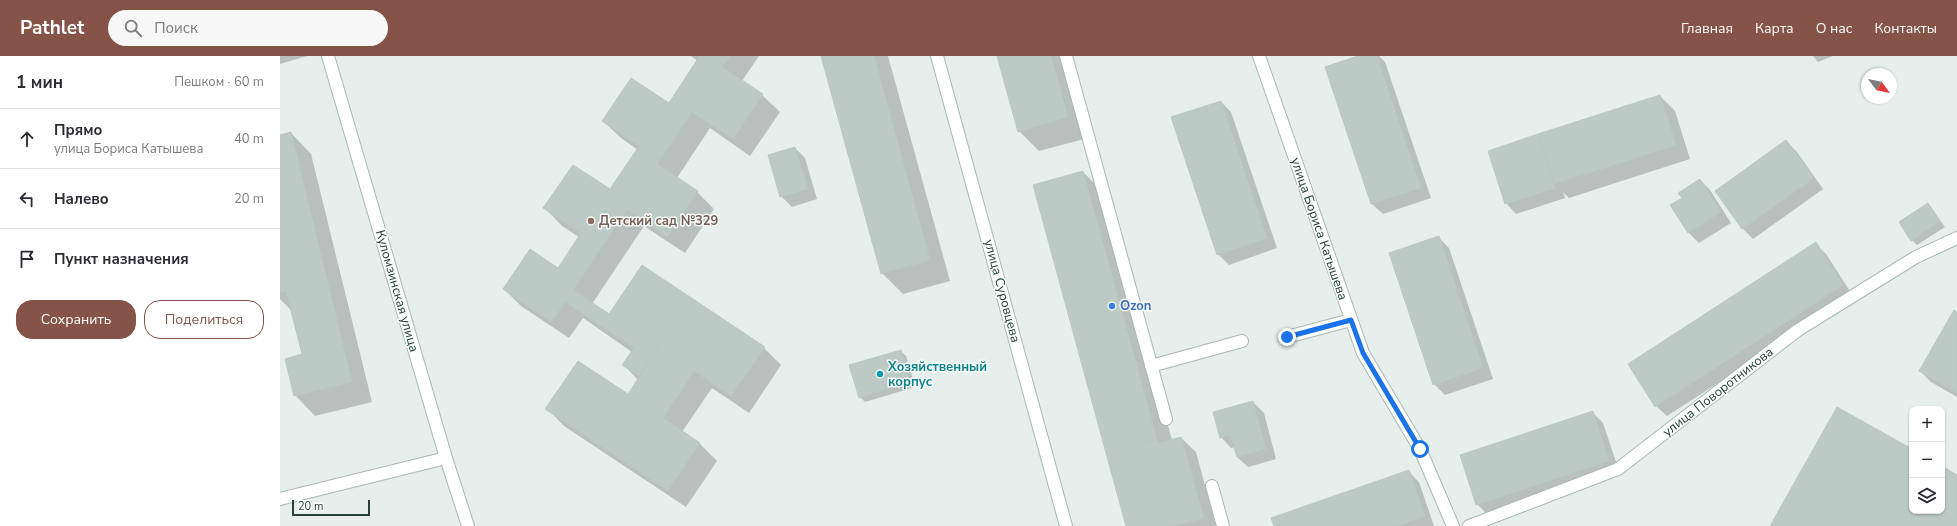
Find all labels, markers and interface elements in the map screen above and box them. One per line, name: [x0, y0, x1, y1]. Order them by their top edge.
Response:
search box: [108, 10, 388, 46]
text: Pathlet: [20, 15, 84, 41]
icon: search: [122, 17, 144, 39]
text: Поиск: [154, 18, 198, 38]
text: Главная: [1681, 19, 1733, 38]
text: Карта: [1755, 19, 1794, 38]
text: О нас: [1816, 19, 1852, 38]
text: Контакты: [1874, 19, 1937, 38]
north arrow: [1861, 68, 1897, 104]
text: 1 мин: [16, 71, 63, 94]
text: Пешком · 60 m: [174, 73, 264, 91]
text: Прямо: [54, 120, 102, 140]
icon: ahead: [16, 128, 38, 150]
text: 40 m: [234, 130, 264, 148]
text: улица Бориса Катышева: [54, 140, 204, 158]
street label: улица Бориса Катышева: [1286, 155, 1352, 303]
icon: left: [16, 188, 38, 210]
text: Налево: [54, 189, 109, 209]
text: 20 m: [234, 190, 264, 208]
place label: Детский сад №329: [599, 212, 719, 230]
marker: Детский сад №329: [586, 216, 596, 226]
street label: Куломзинская улица: [371, 228, 423, 354]
street label: улица Суровцева: [980, 237, 1024, 345]
icon: arrive: [16, 248, 38, 270]
text: Пункт назначения: [54, 249, 189, 269]
place label: Ozon: [1120, 297, 1151, 315]
button: Сохранить: [16, 300, 136, 339]
button: Поделиться: [144, 300, 264, 339]
marker: Ozon: [1107, 301, 1117, 311]
route end: [1278, 328, 1296, 346]
street label: улица Поворотникова: [1659, 343, 1777, 441]
place label: Хозяйственный корпус: [887, 358, 987, 391]
marker: Хозяйственный корпус: [875, 369, 885, 379]
map controls: [1909, 406, 1945, 514]
button: +: [1909, 406, 1945, 442]
route start: [1411, 440, 1429, 458]
button: −: [1909, 442, 1945, 478]
button: layers: [1909, 478, 1945, 514]
scale bar: [292, 498, 370, 517]
text: 20 m: [298, 499, 323, 514]

